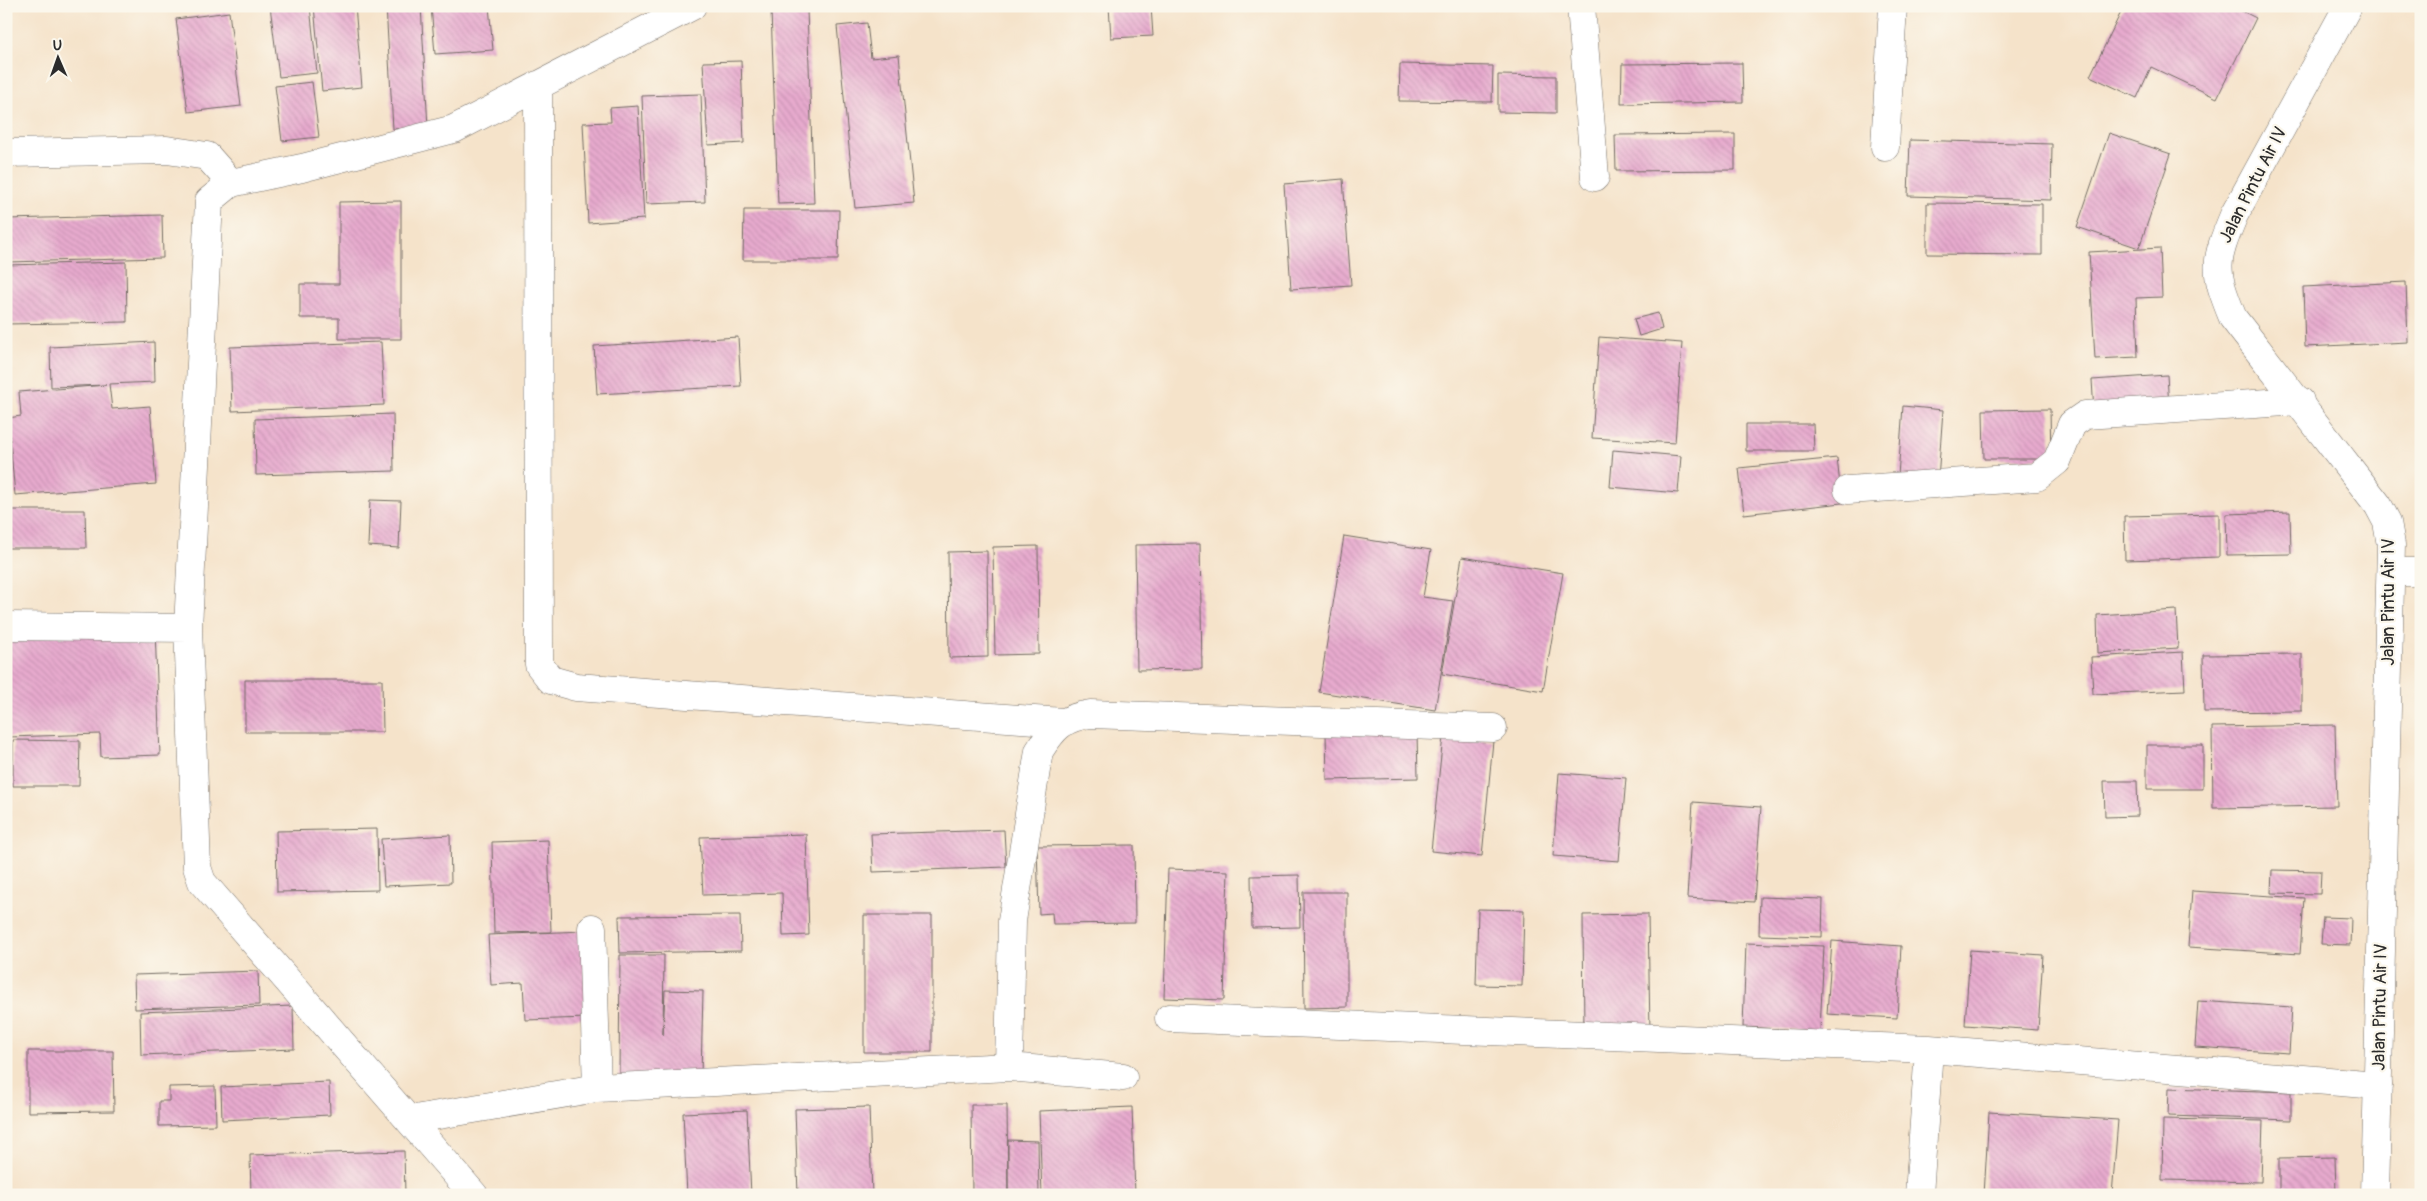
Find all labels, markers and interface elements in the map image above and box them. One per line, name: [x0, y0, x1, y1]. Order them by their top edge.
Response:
north arrow: [32, 32, 82, 82]
text: U: [53, 37, 62, 54]
street label: Jalan Pintu Air IV: [2214, 123, 2292, 247]
street label: Jalan Pintu Air IV: [2377, 538, 2400, 666]
street label: Jalan Pintu Air IV: [2367, 943, 2393, 1071]

